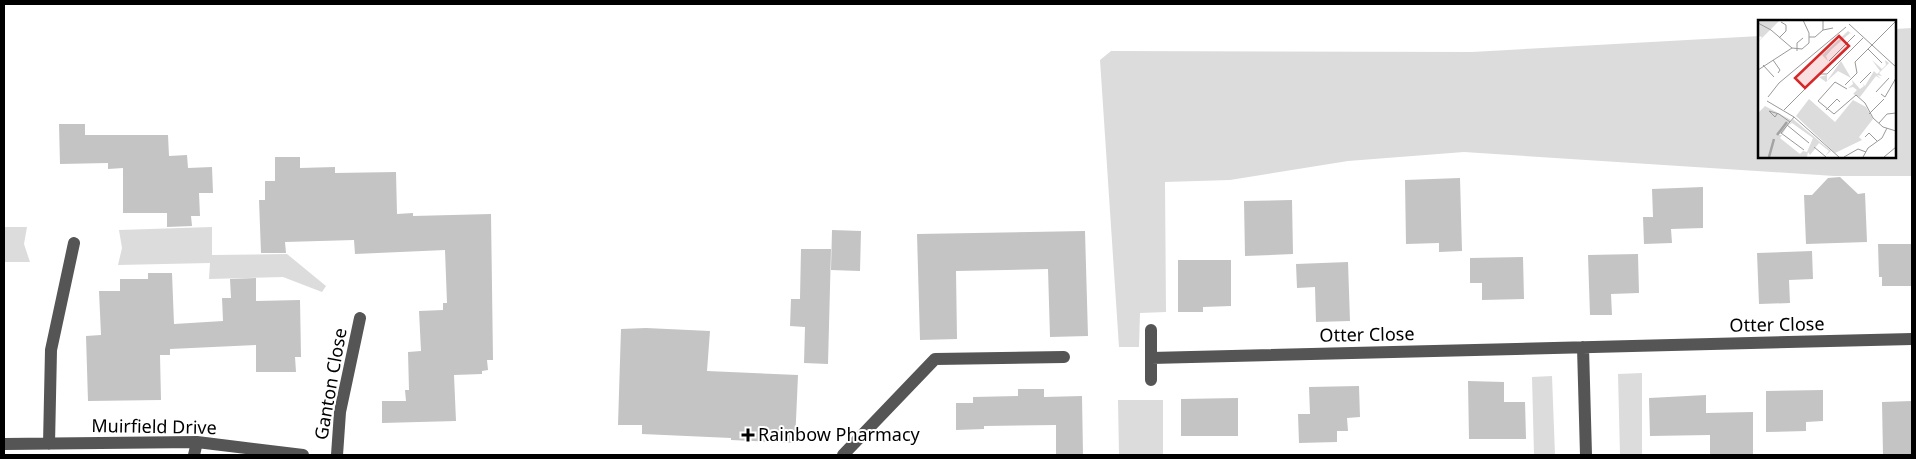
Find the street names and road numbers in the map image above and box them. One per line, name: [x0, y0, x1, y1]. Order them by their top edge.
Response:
street label: Otter Close: [1729, 311, 1825, 337]
street label: Otter Close: [1319, 321, 1415, 347]
street label: Ganton Close: [308, 326, 352, 442]
street label: Muirfield Drive: [91, 413, 217, 439]

